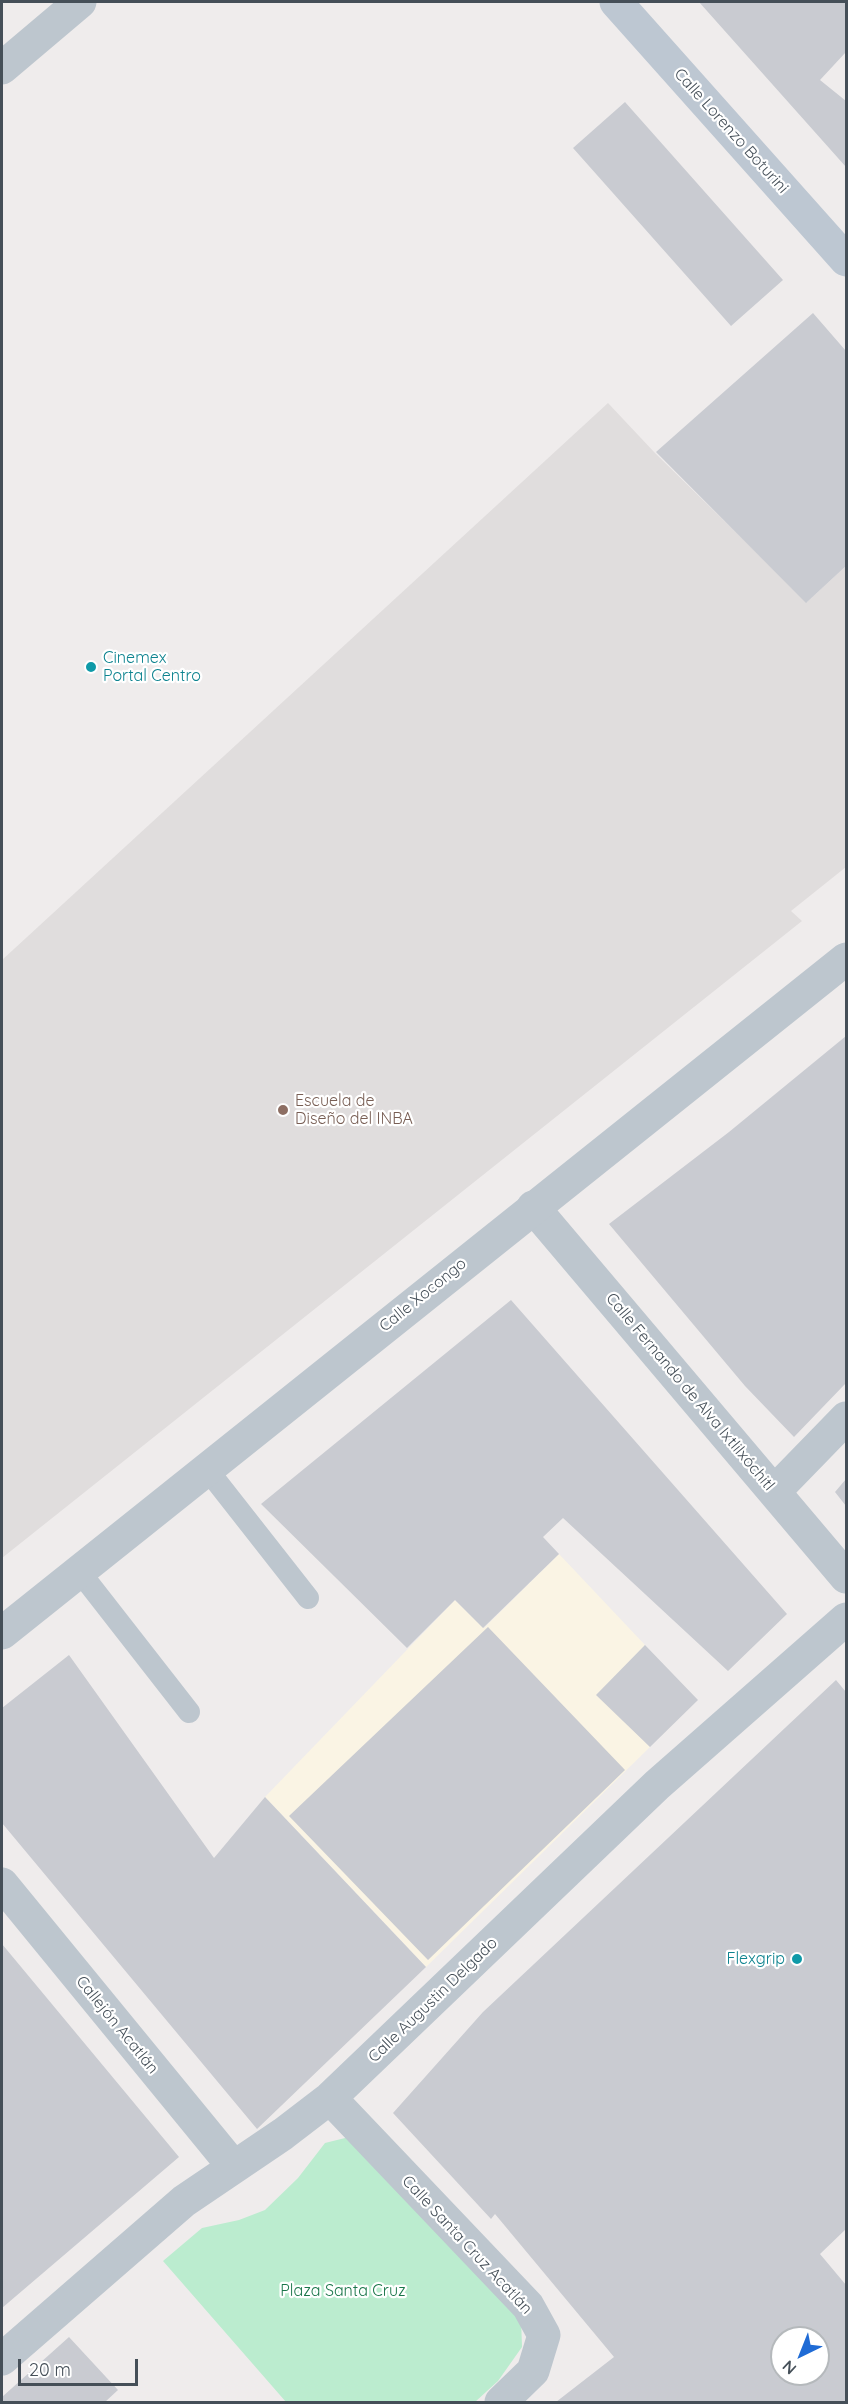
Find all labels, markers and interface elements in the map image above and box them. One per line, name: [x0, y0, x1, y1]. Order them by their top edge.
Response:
street label: Calle Lorenzo Boturini: [670, 65, 792, 197]
place label: Cinemex Portal Centro: [103, 648, 201, 686]
marker: Cinemex Portal Centro: [84, 660, 98, 674]
place label: Escuela de Diseño del INBA: [295, 1091, 413, 1129]
marker: Escuela de Diseño del INBA: [276, 1103, 290, 1117]
street label: Calle Xocongo: [376, 1254, 470, 1336]
street label: Calle Fernando de Alva Ixtlilxóchitl: [602, 1289, 778, 1495]
street label: Calle Augustin Delgado: [364, 1933, 502, 2067]
place label: Flexgrip: [726, 1949, 785, 1969]
marker: Flexgrip: [790, 1952, 804, 1966]
street label: Callejón Acatlán: [72, 1972, 162, 2078]
street label: Calle Santa Cruz Acatlán: [398, 2172, 536, 2318]
park label: Plaza Santa Cruz: [280, 2281, 406, 2301]
north arrow: [770, 2326, 830, 2386]
scale bar: [21, 2347, 141, 2385]
text: N: [778, 2356, 800, 2379]
text: 20 m: [29, 2358, 71, 2381]

